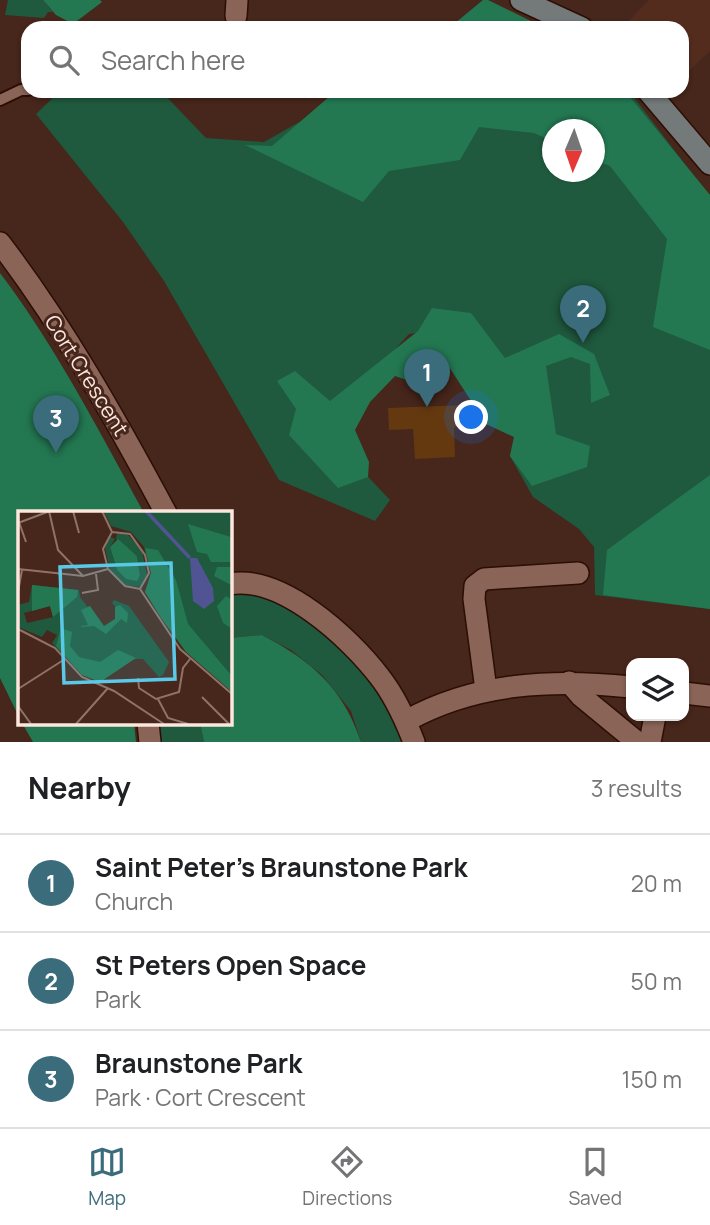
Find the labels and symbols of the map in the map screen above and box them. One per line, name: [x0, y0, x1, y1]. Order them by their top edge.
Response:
north arrow: [542, 119, 605, 182]
pin: 2: [560, 285, 606, 343]
street label: Cort Crescent: [39, 309, 135, 441]
pin: 1: [404, 349, 450, 407]
pin: 3: [33, 395, 79, 453]
your location: [454, 400, 488, 434]
inset map: [18, 511, 231, 724]

